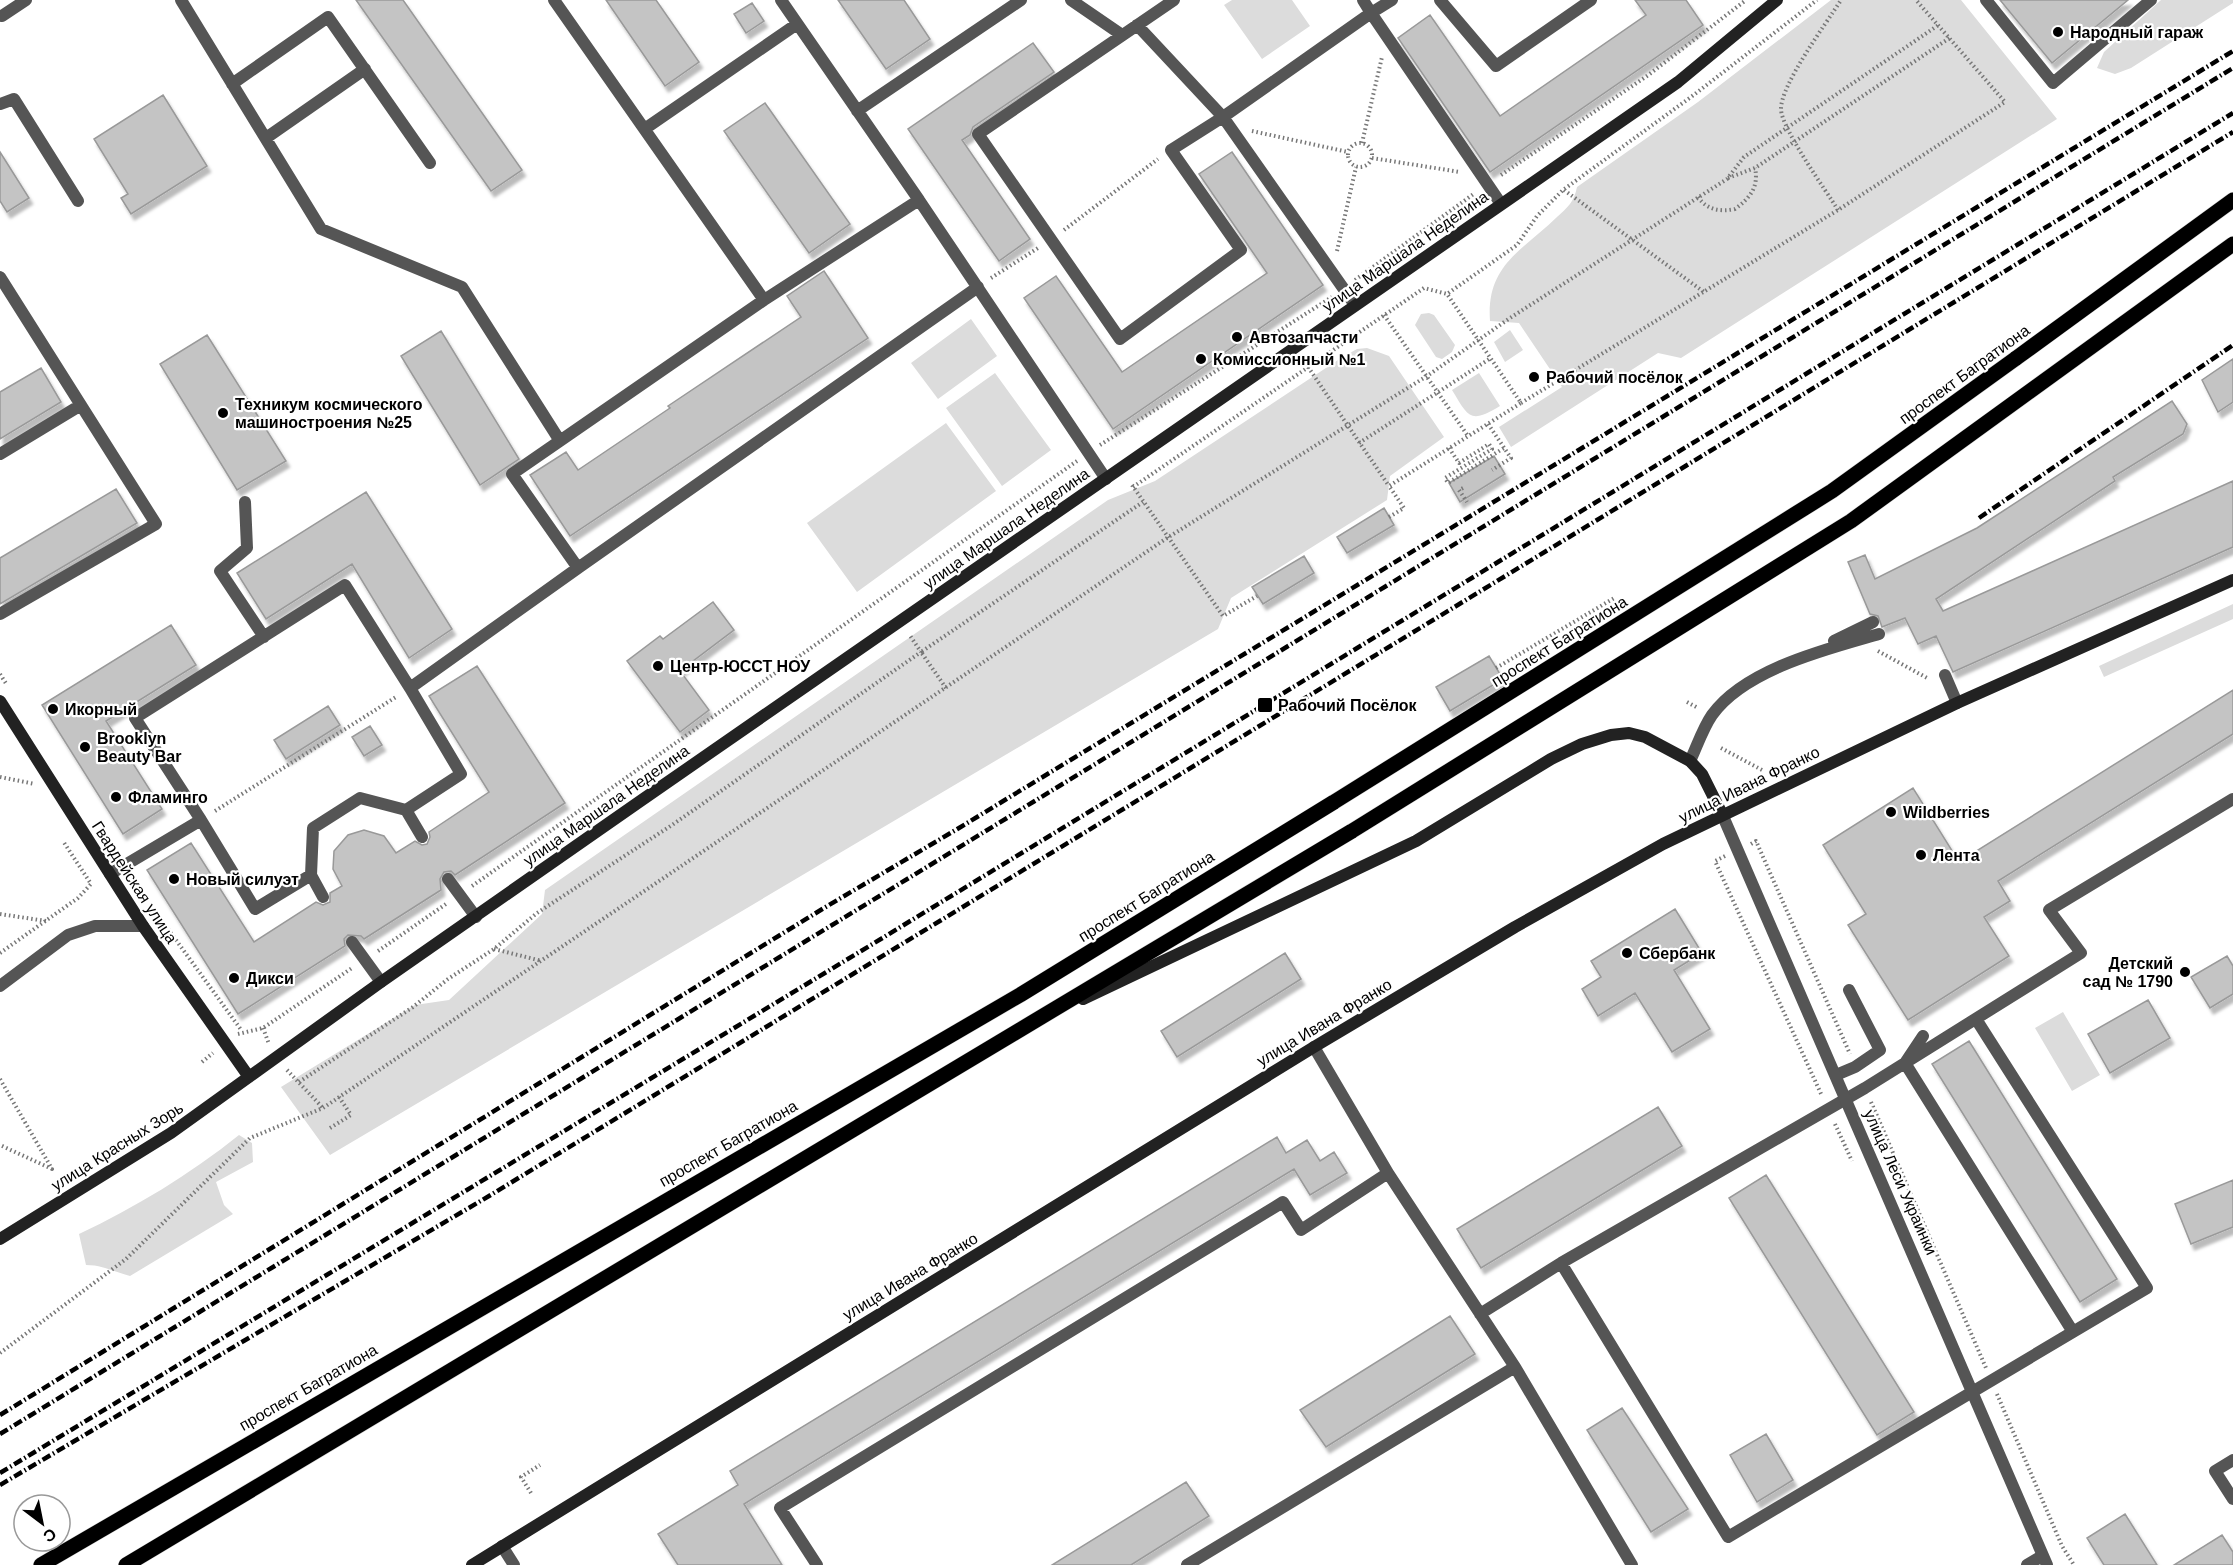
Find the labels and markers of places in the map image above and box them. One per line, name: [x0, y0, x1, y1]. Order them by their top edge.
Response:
place label: Народный гараж: [2070, 24, 2204, 41]
marker: Народный гараж: [2051, 25, 2065, 39]
place label: Автозапчасти: [1249, 329, 1358, 346]
marker: Автозапчасти: [1230, 330, 1244, 344]
place label: Комиссионный №1: [1213, 351, 1366, 368]
marker: Комиссионный №1: [1194, 352, 1208, 366]
place label: Рабочий посёлок: [1546, 369, 1684, 386]
marker: Рабочий посёлок: [1527, 370, 1541, 384]
place label: Техникум космического машиностроения №25: [235, 396, 423, 431]
marker: Техникум космического машиностроения №25: [216, 406, 230, 420]
place label: Центр-ЮССТ НОУ: [670, 658, 811, 675]
marker: Центр-ЮССТ НОУ: [651, 659, 665, 673]
marker: Рабочий Посёлок: [1256, 696, 1274, 714]
place label: Рабочий Посёлок: [1278, 697, 1418, 714]
place label: Икорный: [65, 701, 137, 718]
marker: Икорный: [46, 702, 60, 716]
place label: Brooklyn Beauty Bar: [97, 730, 181, 765]
marker: Brooklyn Beauty Bar: [78, 740, 92, 754]
place label: Фламинго: [128, 789, 208, 806]
marker: Фламинго: [109, 790, 123, 804]
place label: Wildberries: [1903, 804, 1990, 821]
marker: Wildberries: [1884, 805, 1898, 819]
place label: Лента: [1933, 847, 1980, 864]
marker: Лента: [1914, 848, 1928, 862]
place label: Новый силуэт: [186, 871, 299, 888]
marker: Новый силуэт: [167, 872, 181, 886]
place label: Сбербанк: [1639, 945, 1716, 962]
marker: Сбербанк: [1620, 946, 1634, 960]
place label: Детский сад № 1790: [2083, 955, 2173, 990]
marker: Детский сад № 1790: [2178, 965, 2192, 979]
place label: Дикси: [246, 970, 294, 987]
marker: Дикси: [227, 971, 241, 985]

